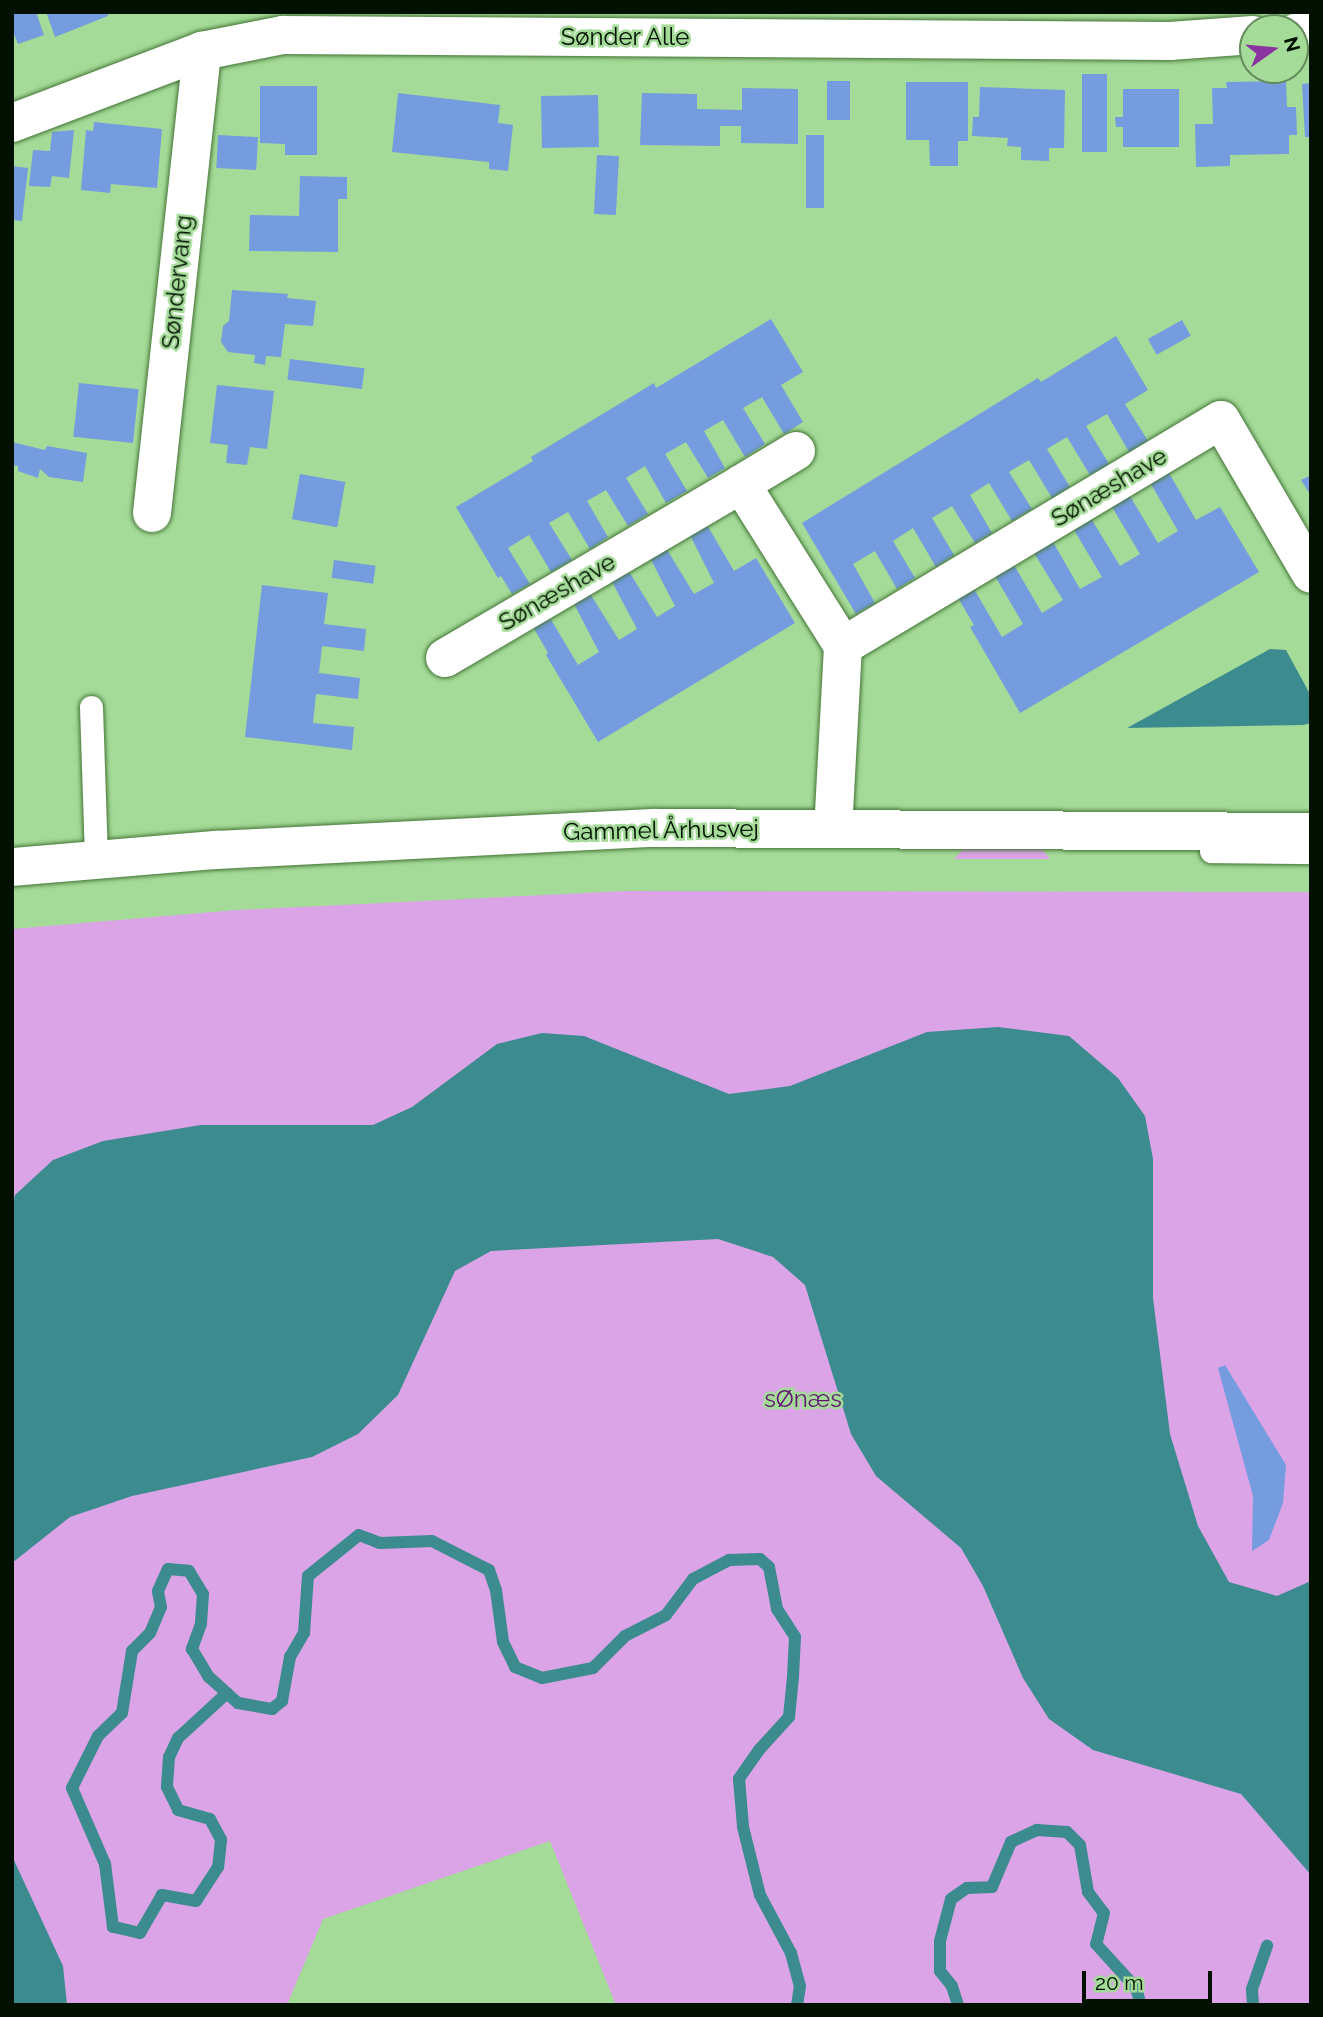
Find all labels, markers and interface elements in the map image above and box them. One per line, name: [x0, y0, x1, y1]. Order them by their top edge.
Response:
north arrow: [1239, 14, 1309, 84]
street label: Sønder Alle: [560, 23, 690, 51]
text: N: [1280, 34, 1305, 54]
street label: Søndervang: [156, 214, 198, 350]
street label: Sønæshave: [1046, 441, 1172, 533]
street label: Sønæshave: [494, 547, 620, 637]
street label: Gammel Århusvej: [562, 814, 760, 846]
park label: sØnæs: [764, 1385, 842, 1413]
scale bar: [1085, 1958, 1214, 2002]
text: 20 m: [1095, 1970, 1143, 1995]

